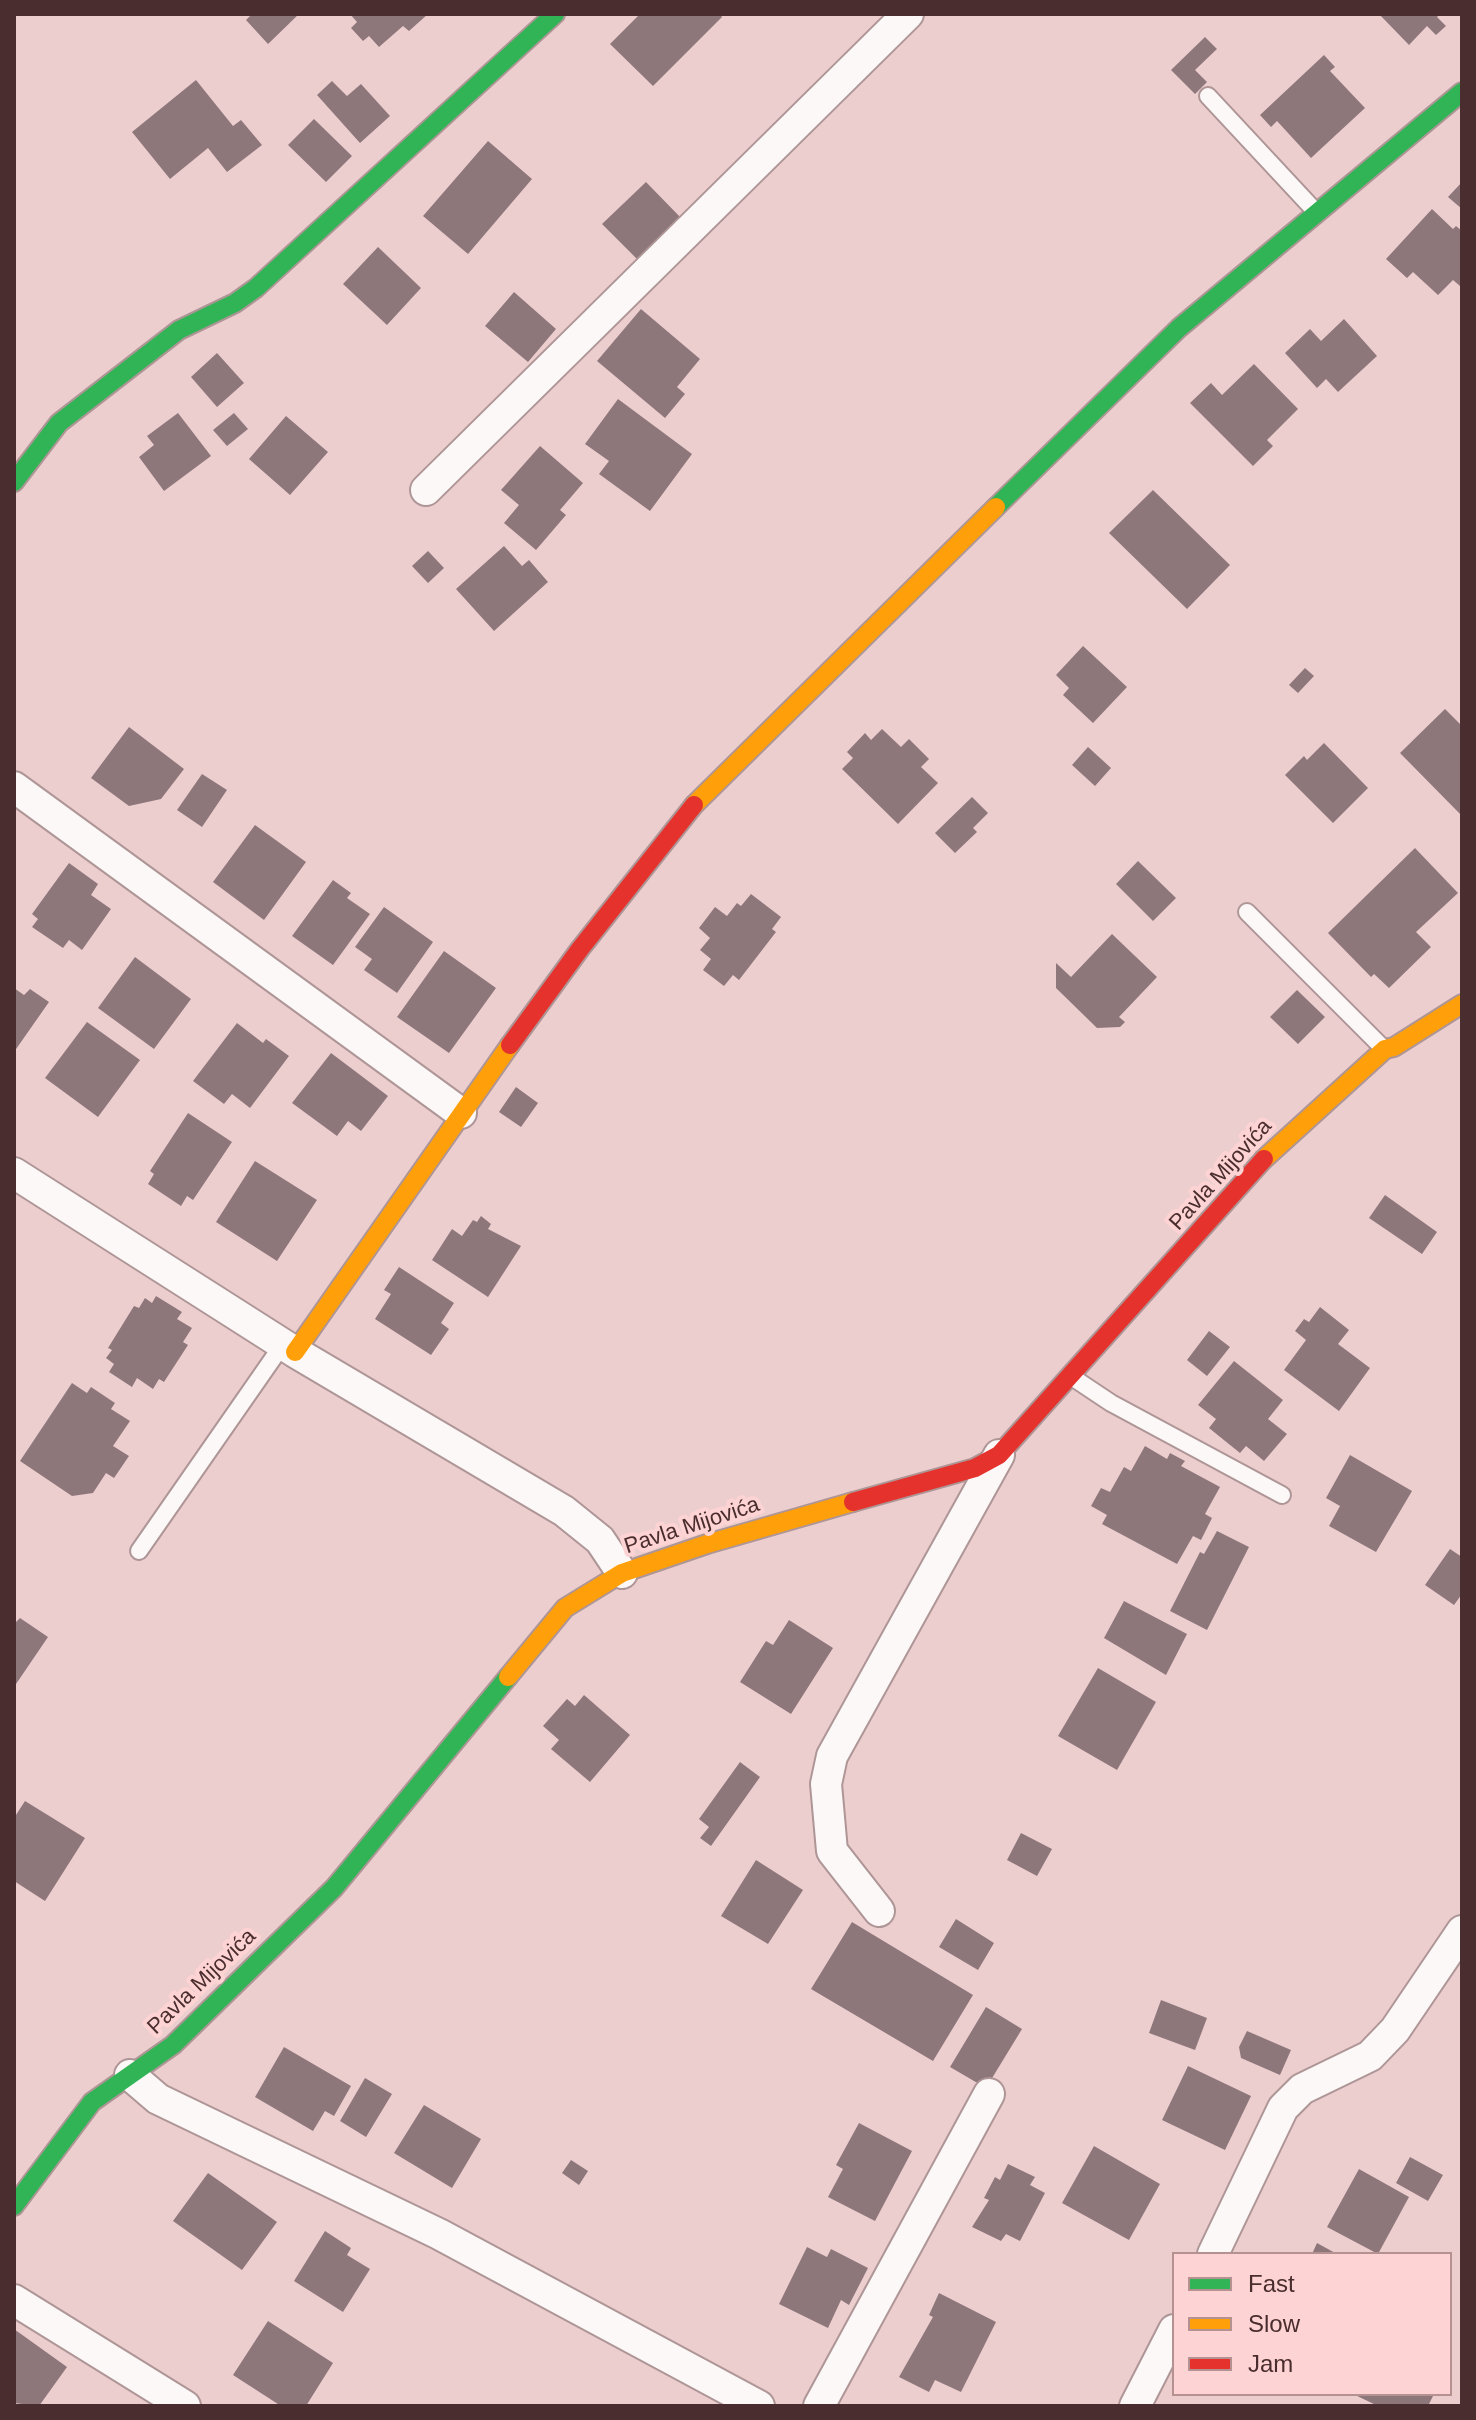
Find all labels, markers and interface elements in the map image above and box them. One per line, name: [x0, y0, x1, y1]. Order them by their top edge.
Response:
street label: Pavla Mijovića: [1164, 1114, 1278, 1236]
street label: Pavla Mijovića: [621, 1492, 763, 1560]
street label: Pavla Mijovića: [142, 1924, 262, 2040]
legend: [1172, 2252, 1452, 2396]
text: Fast: [1248, 2270, 1295, 2297]
text: Slow: [1248, 2310, 1300, 2337]
text: Jam: [1248, 2350, 1293, 2377]

